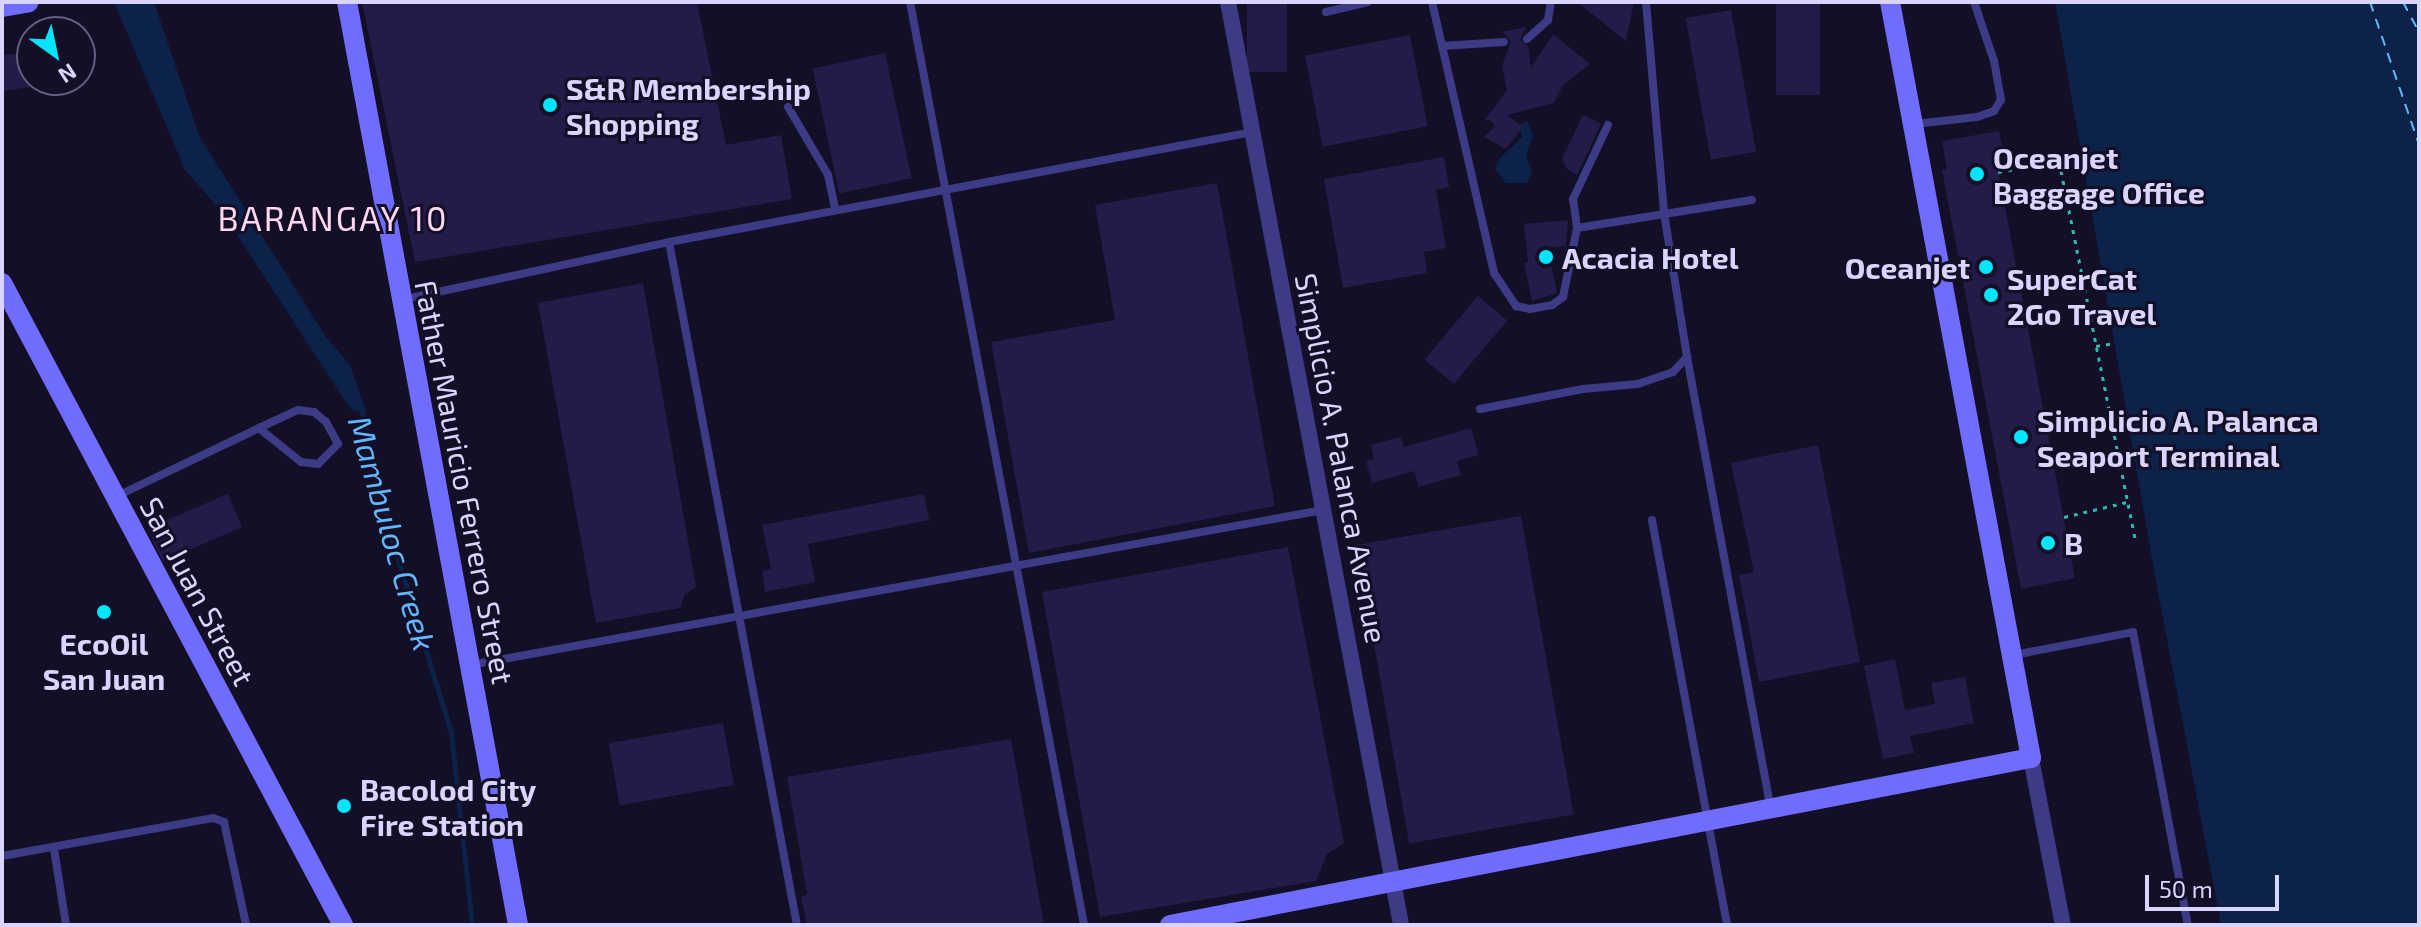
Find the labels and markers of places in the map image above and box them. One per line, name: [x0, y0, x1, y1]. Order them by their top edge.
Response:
place label: S&R Membership Shopping: [566, 70, 811, 140]
marker: S&R Membership Shopping: [541, 96, 559, 114]
place label: Oceanjet Baggage Office: [1993, 139, 2205, 210]
marker: Oceanjet Baggage Office: [1968, 165, 1986, 183]
place label: Acacia Hotel: [1562, 239, 1739, 275]
marker: Acacia Hotel: [1537, 248, 1555, 266]
place label: Oceanjet: [1845, 249, 1970, 285]
marker: Oceanjet: [1977, 258, 1995, 276]
place label: SuperCat 2Go Travel: [2007, 260, 2157, 330]
marker: SuperCat 2Go Travel: [1982, 286, 2000, 304]
place label: Simplicio A. Palanca Seaport Terminal: [2037, 402, 2319, 472]
marker: Simplicio A. Palanca Seaport Terminal: [2012, 428, 2030, 446]
place label: B: [2064, 525, 2083, 561]
marker: B: [2039, 534, 2057, 552]
marker: EcoOil San Juan: [95, 603, 113, 621]
place label: EcoOil San Juan: [42, 625, 166, 696]
place label: Bacolod City Fire Station: [360, 771, 536, 842]
marker: Bacolod City Fire Station: [335, 797, 353, 815]

